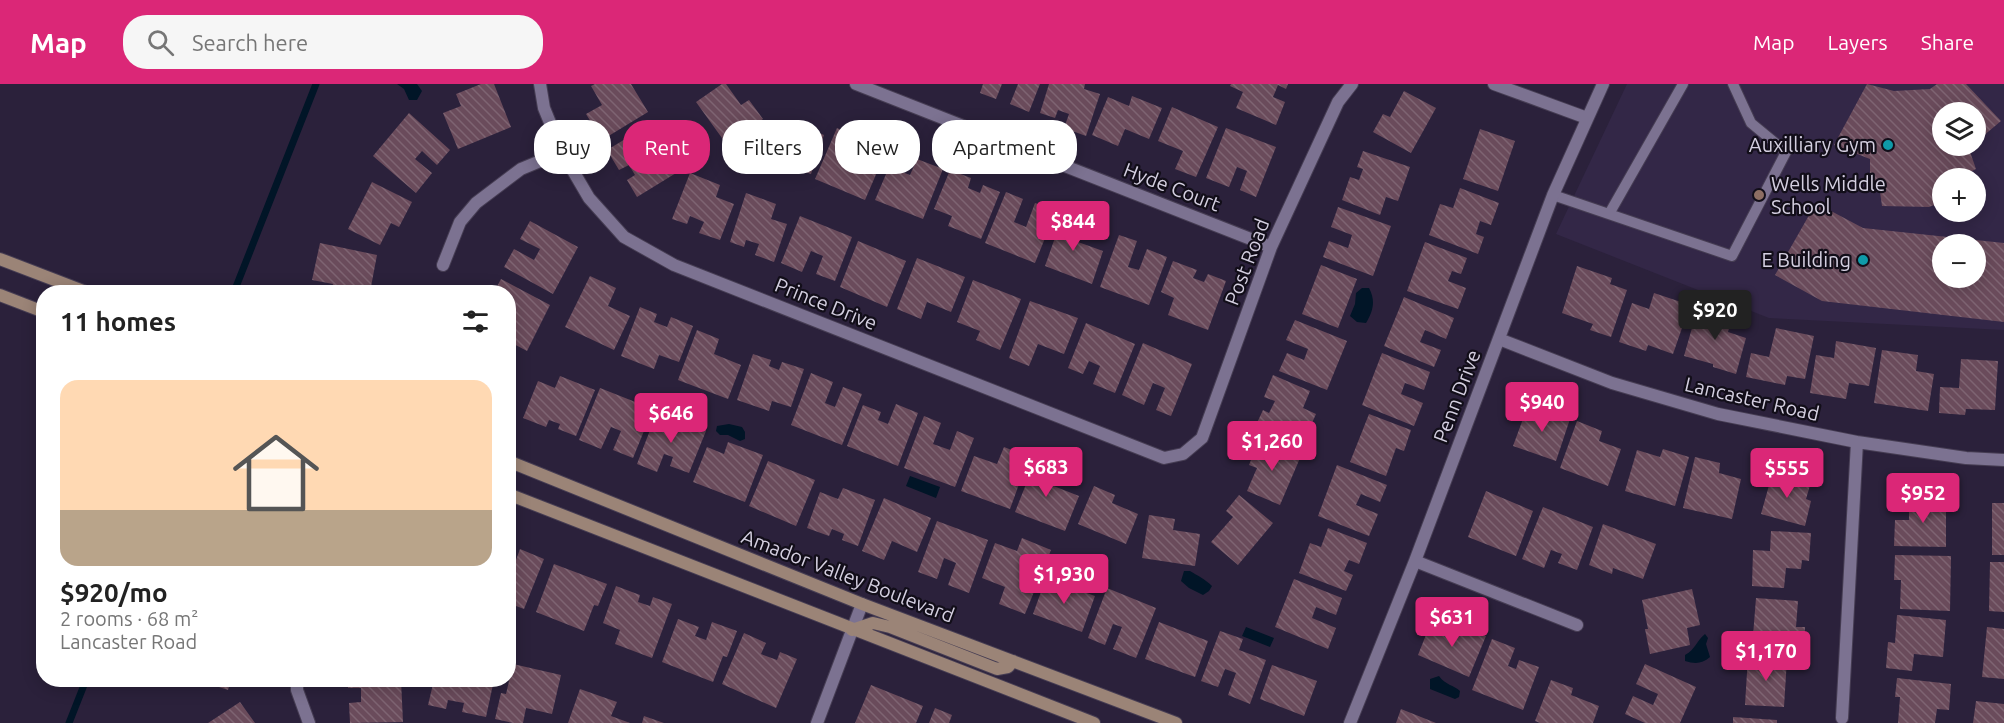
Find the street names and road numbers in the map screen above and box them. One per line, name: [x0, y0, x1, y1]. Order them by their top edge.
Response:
street label: Hyde Court: [1121, 158, 1224, 216]
street label: Post Road: [1220, 215, 1274, 308]
street label: Prince Drive: [772, 273, 881, 334]
street label: Penn Drive: [1428, 346, 1485, 445]
street label: Lancaster Road: [1683, 372, 1822, 425]
street label: Amador Valley Boulevard: [739, 524, 958, 627]

